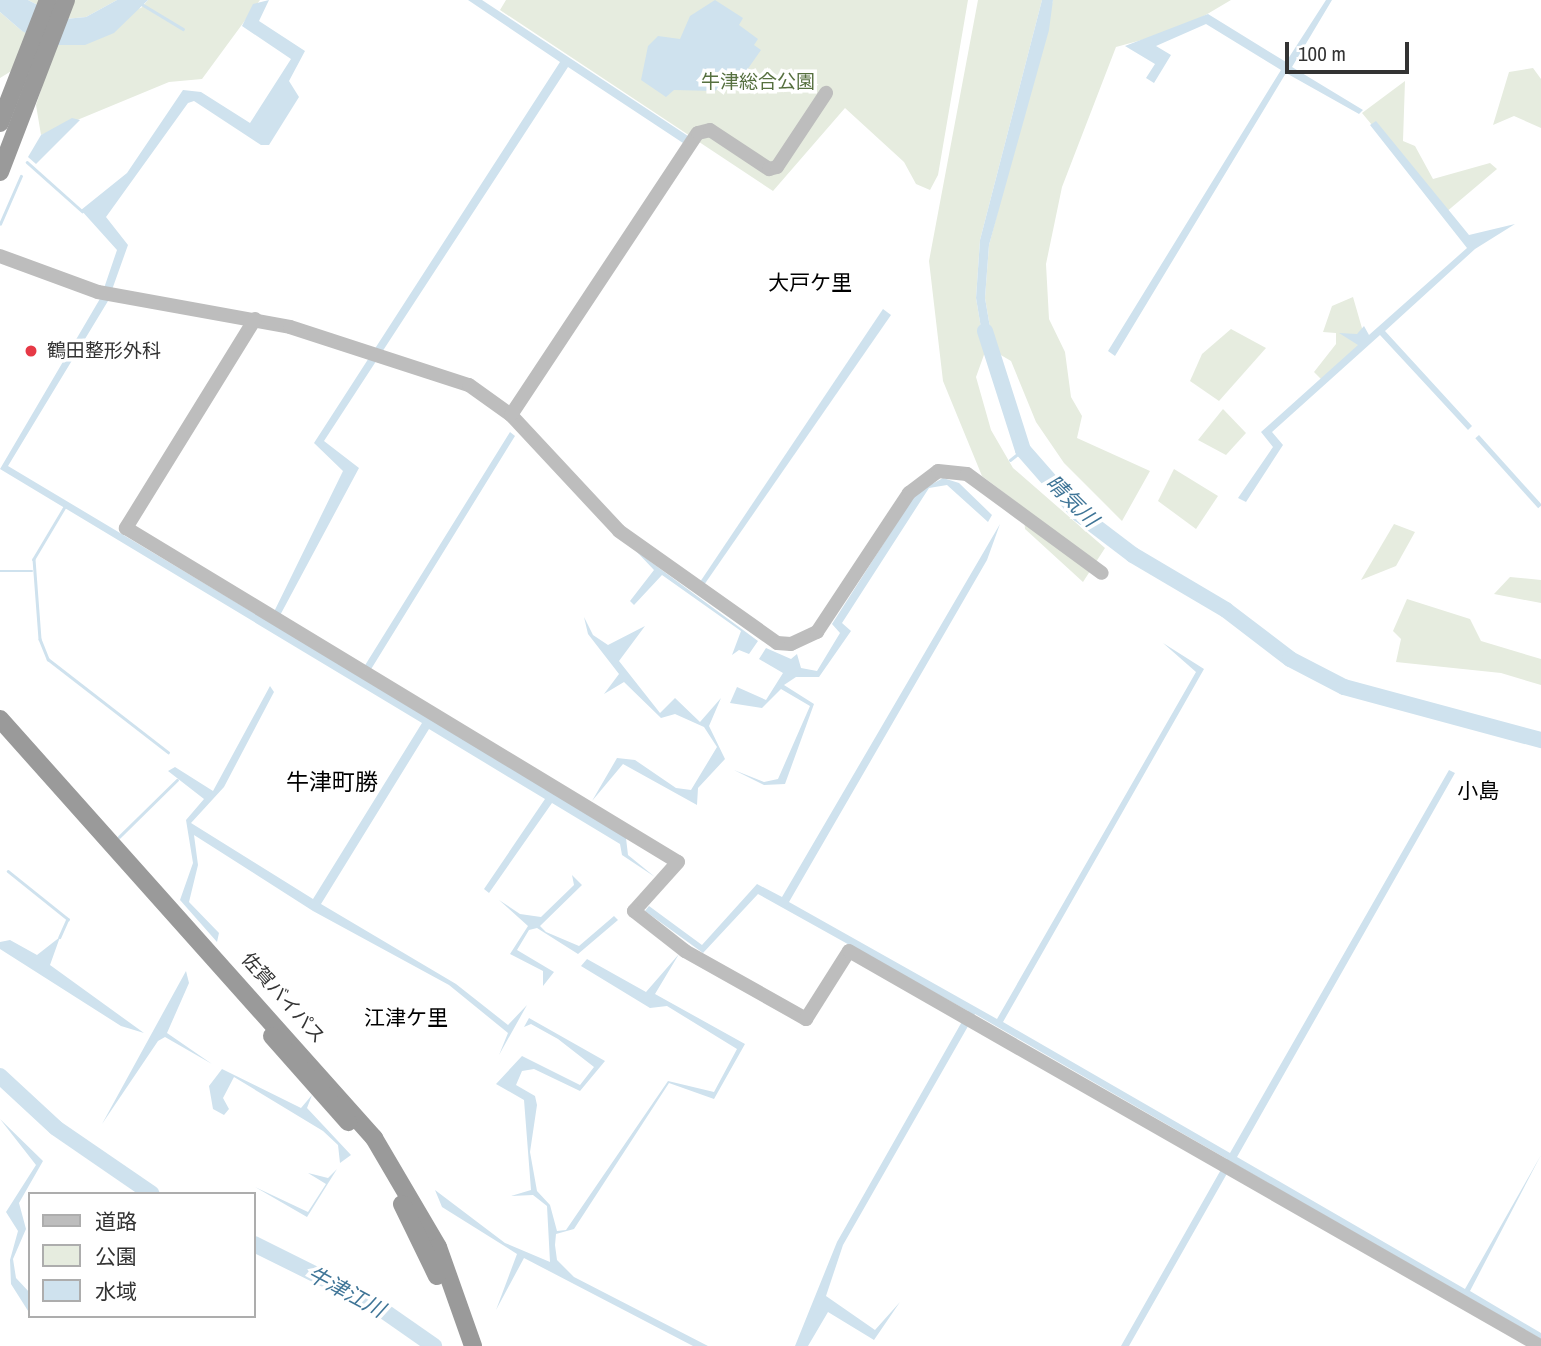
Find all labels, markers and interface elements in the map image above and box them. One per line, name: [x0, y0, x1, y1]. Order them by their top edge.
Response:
scale bar: [1289, 28, 1413, 72]
text: 100 m: [1298, 39, 1346, 68]
park label: 牛津総合公園: [701, 71, 815, 93]
district label: 大戸ケ里: [768, 270, 852, 296]
place label: 鶴田整形外科: [47, 340, 161, 362]
marker: 鶴田整形外科: [21, 341, 41, 361]
water label: 晴気川: [1041, 470, 1103, 532]
district label: 牛津町勝: [286, 768, 378, 796]
district label: 小島: [1457, 778, 1499, 804]
street label: 佐賀バイパス: [236, 948, 330, 1048]
district label: 江津ケ里: [364, 1005, 448, 1031]
legend: [28, 1192, 256, 1318]
text: 道路: [95, 1207, 137, 1236]
text: 公園: [95, 1242, 137, 1271]
water label: 牛津江川: [303, 1261, 389, 1323]
text: 水域: [95, 1277, 137, 1306]

